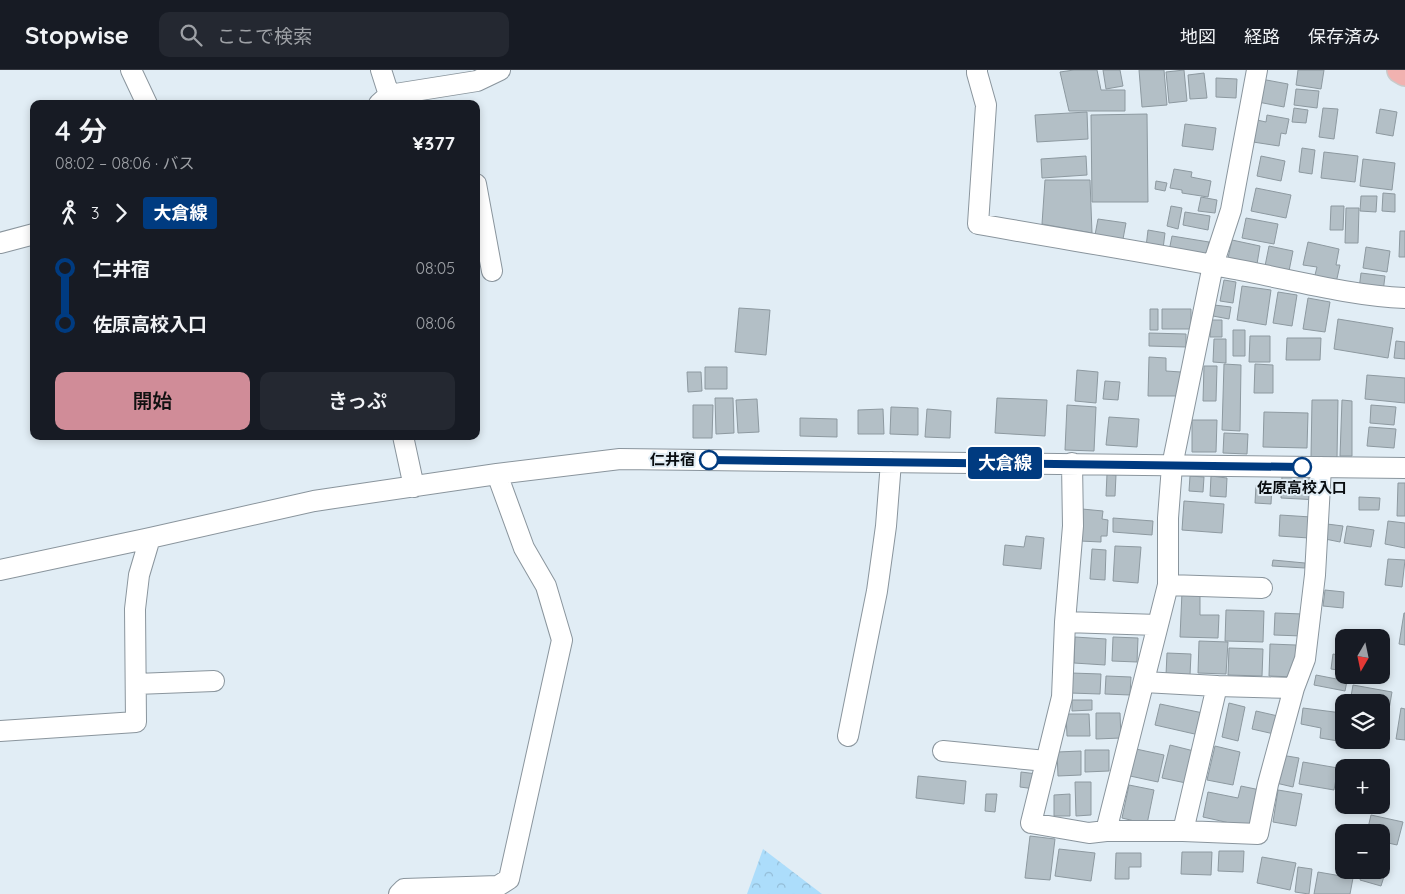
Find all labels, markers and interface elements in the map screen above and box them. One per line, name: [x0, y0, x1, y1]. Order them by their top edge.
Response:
search box: [159, 12, 509, 57]
text: Stopwise: [25, 20, 129, 50]
icon: search: [177, 21, 205, 49]
text: ここで検索: [217, 24, 312, 48]
text: 地図: [1180, 25, 1216, 48]
text: 経路: [1244, 25, 1280, 48]
text: 保存済み: [1308, 25, 1380, 48]
text: 4 分: [55, 113, 107, 148]
text: ¥377: [413, 131, 455, 155]
text: 08:02 – 08:06 · バス: [55, 153, 195, 173]
icon: walk: [55, 199, 83, 227]
icon: forward: [107, 199, 135, 227]
text: 大倉線: [153, 201, 207, 224]
text: 3: [91, 203, 99, 223]
text: 仁井宿: [93, 257, 150, 281]
text: 08:05: [416, 258, 455, 278]
text: 佐原高校入口: [93, 312, 207, 336]
text: 08:06: [416, 313, 455, 333]
button: 開始: [55, 372, 250, 430]
button: きっぷ: [260, 372, 455, 430]
line badge: 大倉線: [976, 447, 1034, 479]
place label: 仁井宿: [650, 450, 695, 469]
marker: 仁井宿: [699, 450, 719, 470]
text: 大倉線: [978, 451, 1032, 474]
marker: 佐原高校入口: [1292, 457, 1312, 477]
place label: 佐原高校入口: [1257, 478, 1347, 497]
north arrow: [1335, 629, 1390, 684]
map controls: [1335, 629, 1390, 879]
button: layers: [1335, 694, 1390, 749]
button: +: [1335, 759, 1390, 814]
button: −: [1335, 824, 1390, 879]

